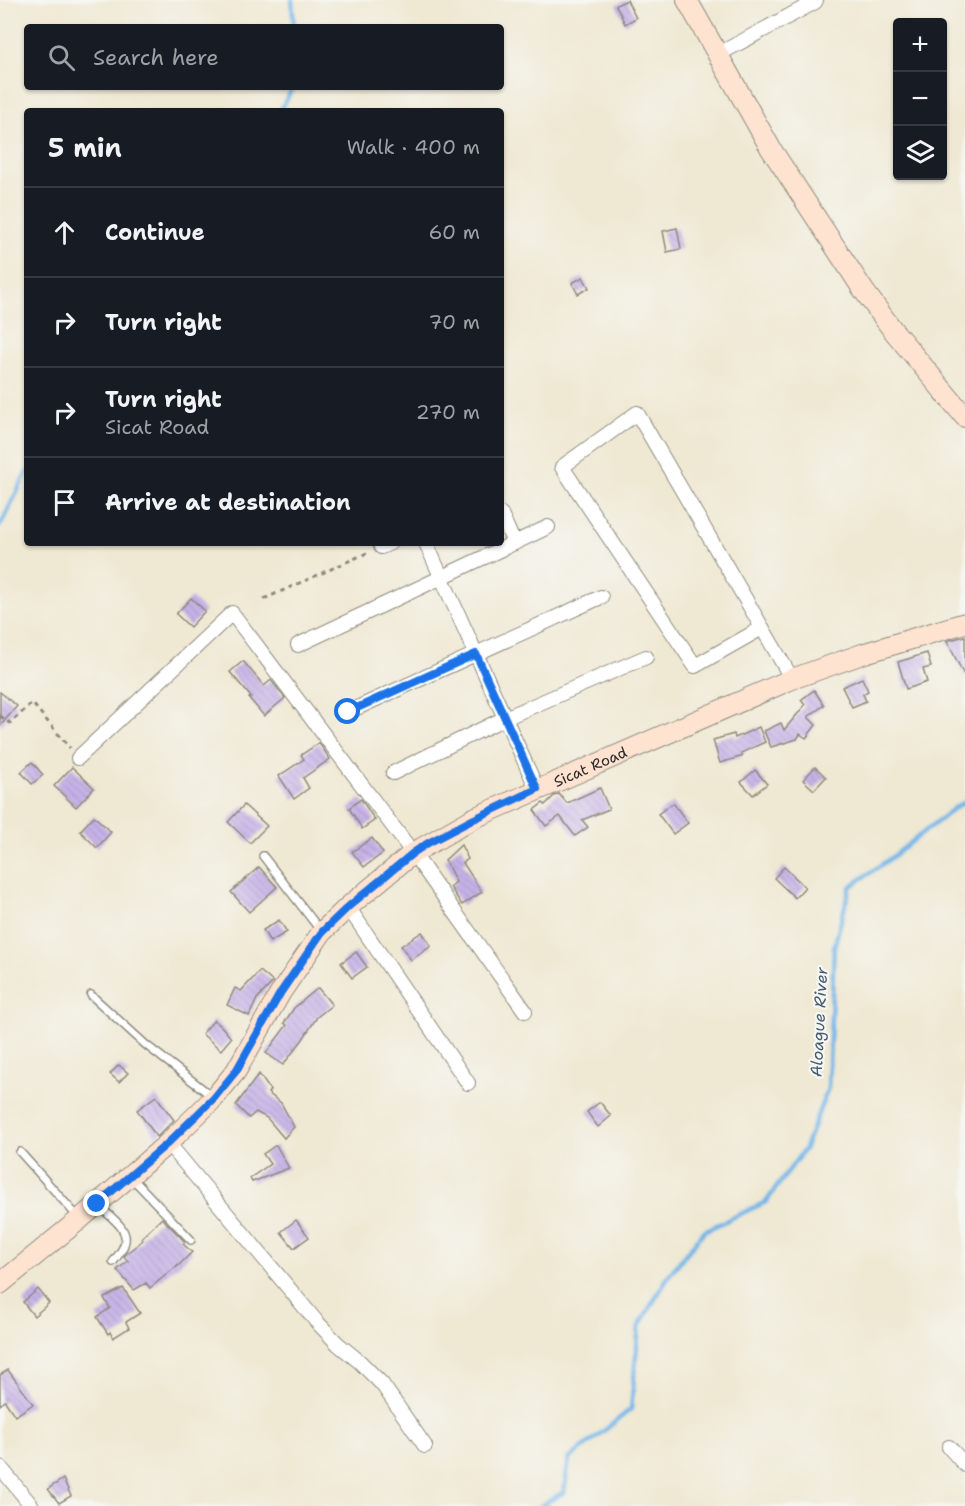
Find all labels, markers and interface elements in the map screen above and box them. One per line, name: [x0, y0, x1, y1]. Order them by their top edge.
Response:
map controls: [893, 18, 947, 180]
button: +: [893, 18, 947, 72]
search box: [24, 24, 504, 90]
icon: search: [45, 41, 78, 74]
text: Search here: [93, 43, 219, 72]
button: −: [893, 72, 947, 126]
button: layers: [893, 126, 947, 180]
text: 5 min: [48, 130, 122, 165]
text: Walk · 400 m: [347, 134, 480, 160]
icon: ahead: [48, 216, 81, 249]
text: Continue: [105, 218, 205, 247]
text: 60 m: [428, 219, 480, 245]
icon: right: [48, 306, 81, 339]
text: Turn right: [105, 308, 222, 337]
text: 70 m: [428, 309, 480, 335]
text: Turn right: [105, 385, 222, 414]
icon: right: [48, 396, 81, 429]
text: 270 m: [416, 399, 480, 425]
text: Sicat Road: [105, 414, 209, 440]
icon: arrive: [48, 486, 81, 519]
text: Arrive at destination: [105, 488, 351, 517]
route start: [334, 698, 360, 724]
street label: Sicat Road: [550, 742, 631, 792]
water label: Aloague River: [806, 966, 832, 1077]
route end: [83, 1190, 109, 1216]

